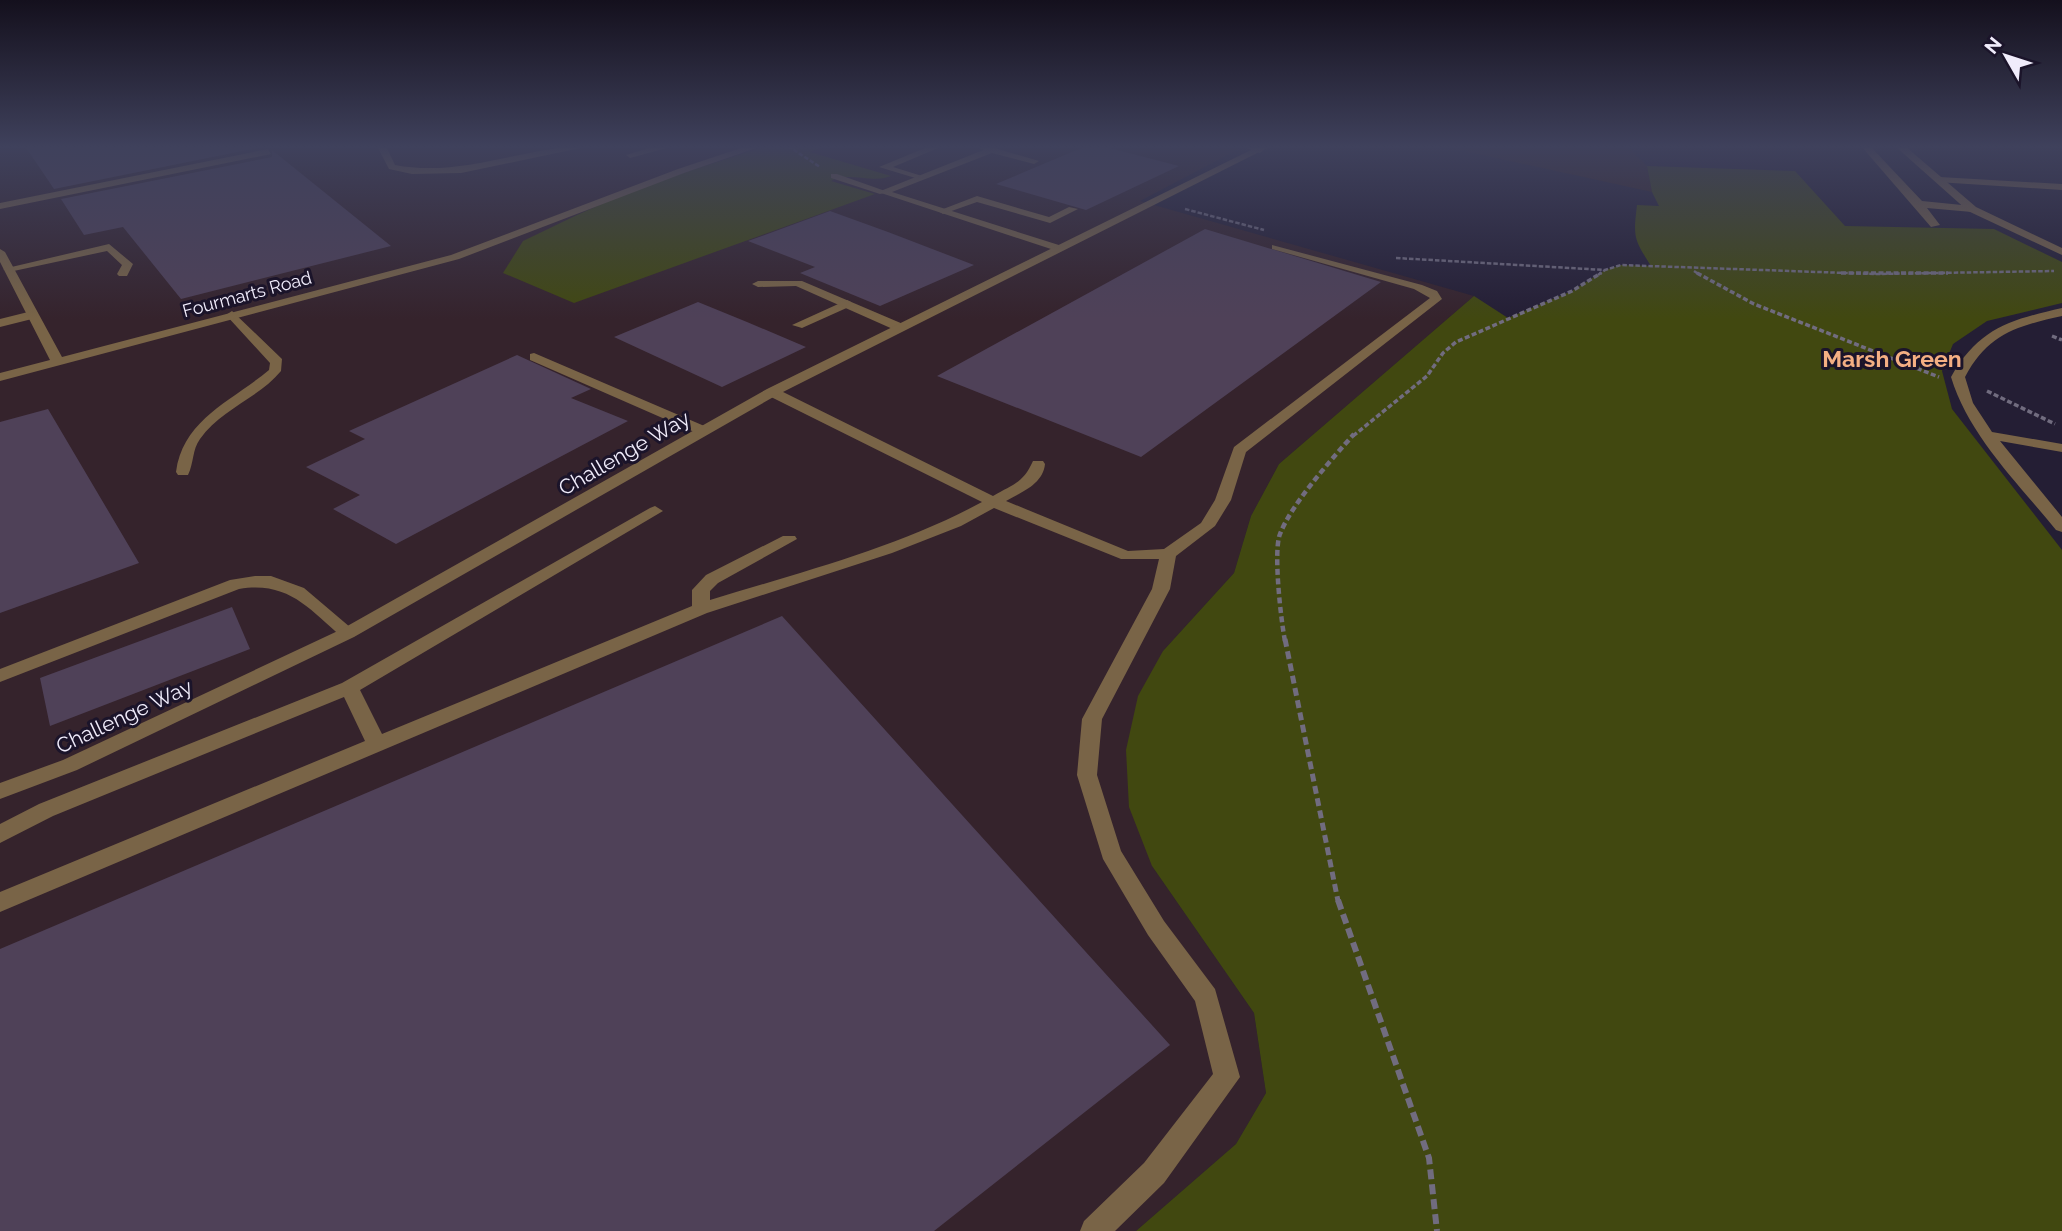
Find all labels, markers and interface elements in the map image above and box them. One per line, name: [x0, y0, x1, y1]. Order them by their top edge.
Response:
north arrow: [1971, 21, 2041, 91]
text: N: [1980, 33, 2006, 58]
street label: Fourmarts Road: [180, 267, 314, 321]
district label: Marsh Green: [1822, 345, 1962, 372]
street label: Challenge Way: [554, 405, 694, 501]
street label: Challenge Way: [52, 674, 196, 758]

